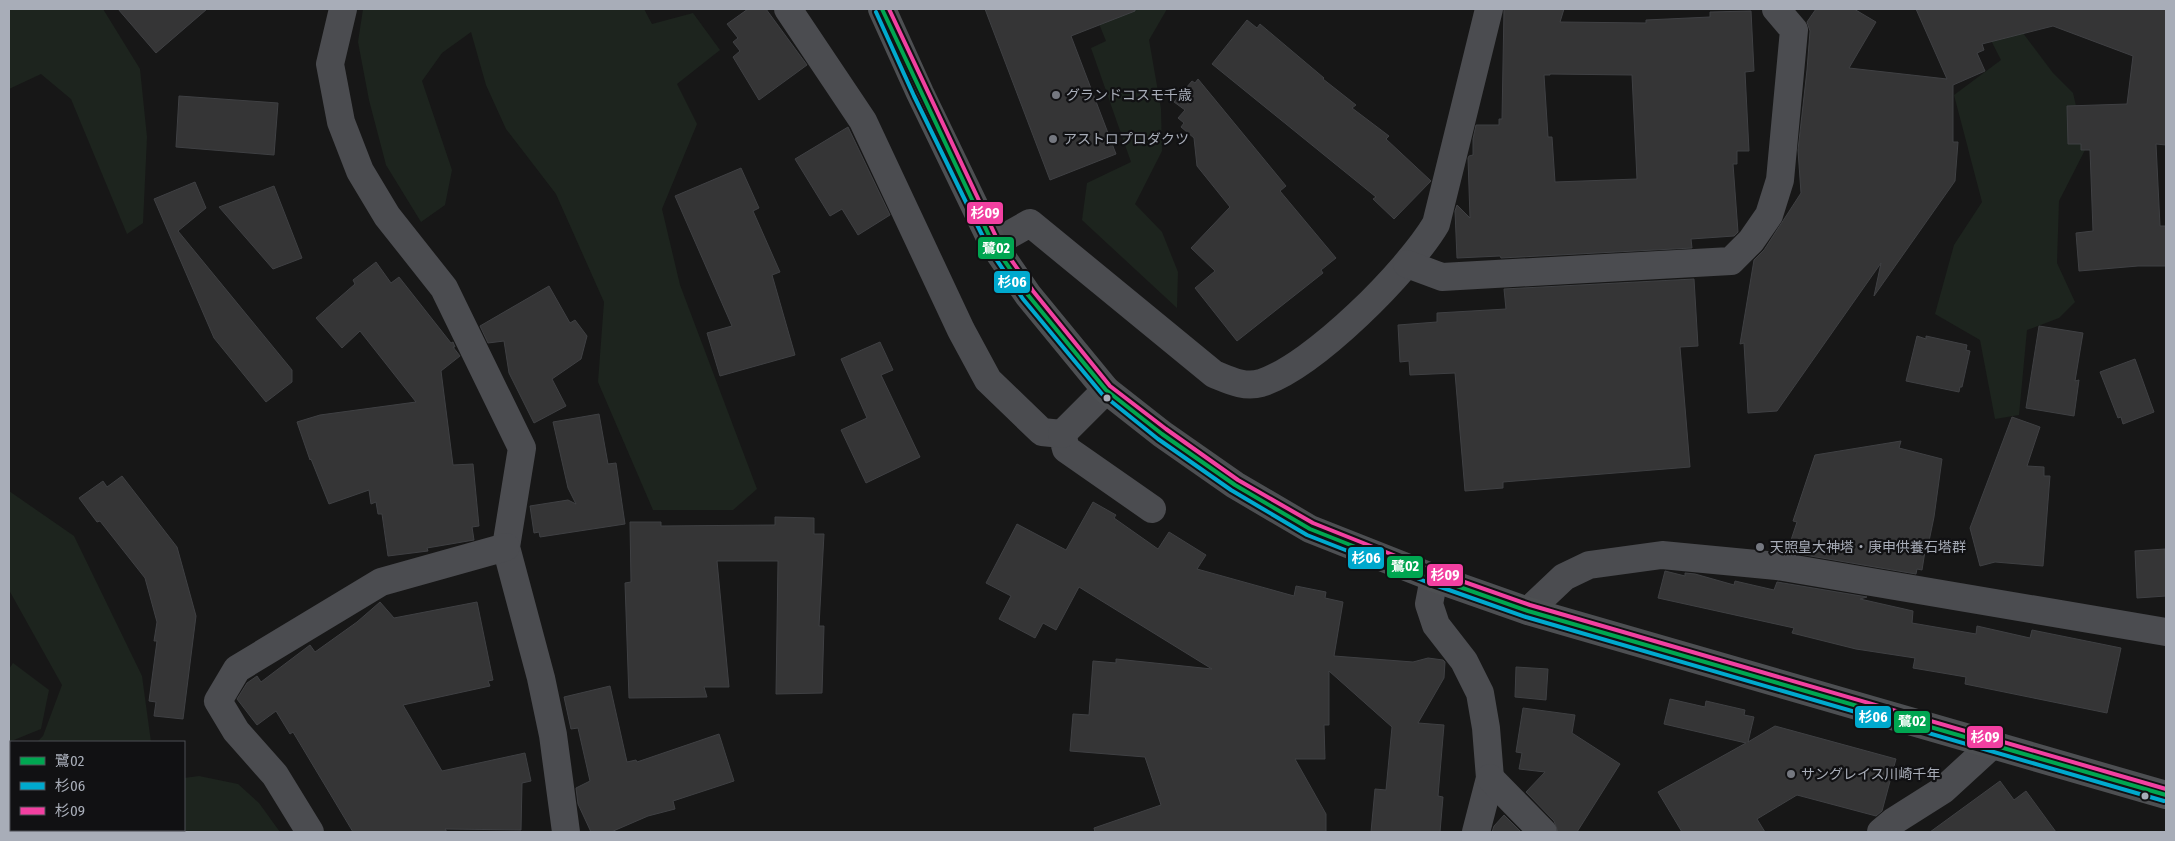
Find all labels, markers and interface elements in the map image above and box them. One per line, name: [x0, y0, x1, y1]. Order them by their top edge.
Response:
place label: グランドコスモ千歳: [1066, 87, 1192, 104]
marker: グランドコスモ千歳: [1050, 89, 1062, 101]
place label: アストロプロダクツ: [1063, 131, 1189, 148]
marker: アストロプロダクツ: [1047, 133, 1059, 145]
line badge: 杉09: [966, 201, 1004, 225]
text: 杉09: [971, 205, 999, 222]
line badge: 鷺02: [977, 236, 1015, 260]
text: 鷺02: [982, 240, 1011, 257]
line badge: 杉06: [993, 270, 1031, 294]
text: 杉06: [998, 274, 1026, 291]
unlabelled marker: [1102, 393, 1112, 403]
place label: 天照皇大神塔・庚申供養石塔群: [1770, 539, 1966, 556]
marker: 天照皇大神塔・庚申供養石塔群: [1754, 541, 1766, 553]
line badge: 杉06: [1347, 546, 1385, 570]
text: 杉06: [1352, 550, 1380, 567]
line badge: 鷺02: [1386, 555, 1424, 579]
text: 鷺02: [1391, 558, 1420, 575]
line badge: 杉09: [1426, 563, 1464, 587]
text: 杉09: [1431, 567, 1459, 584]
line badge: 杉06: [1854, 705, 1892, 729]
text: 杉06: [1859, 709, 1887, 726]
line badge: 鷺02: [1893, 710, 1931, 734]
text: 鷺02: [1898, 713, 1927, 730]
line badge: 杉09: [1966, 725, 2004, 749]
text: 杉09: [1971, 729, 1999, 746]
legend: [10, 741, 185, 831]
text: 鷺02: [55, 752, 85, 770]
place label: サングレイス川崎千年: [1801, 766, 1941, 783]
marker: サングレイス川崎千年: [1785, 768, 1797, 780]
text: 杉06: [55, 777, 85, 795]
unlabelled marker: [2140, 791, 2150, 801]
text: 杉09: [55, 802, 85, 820]

